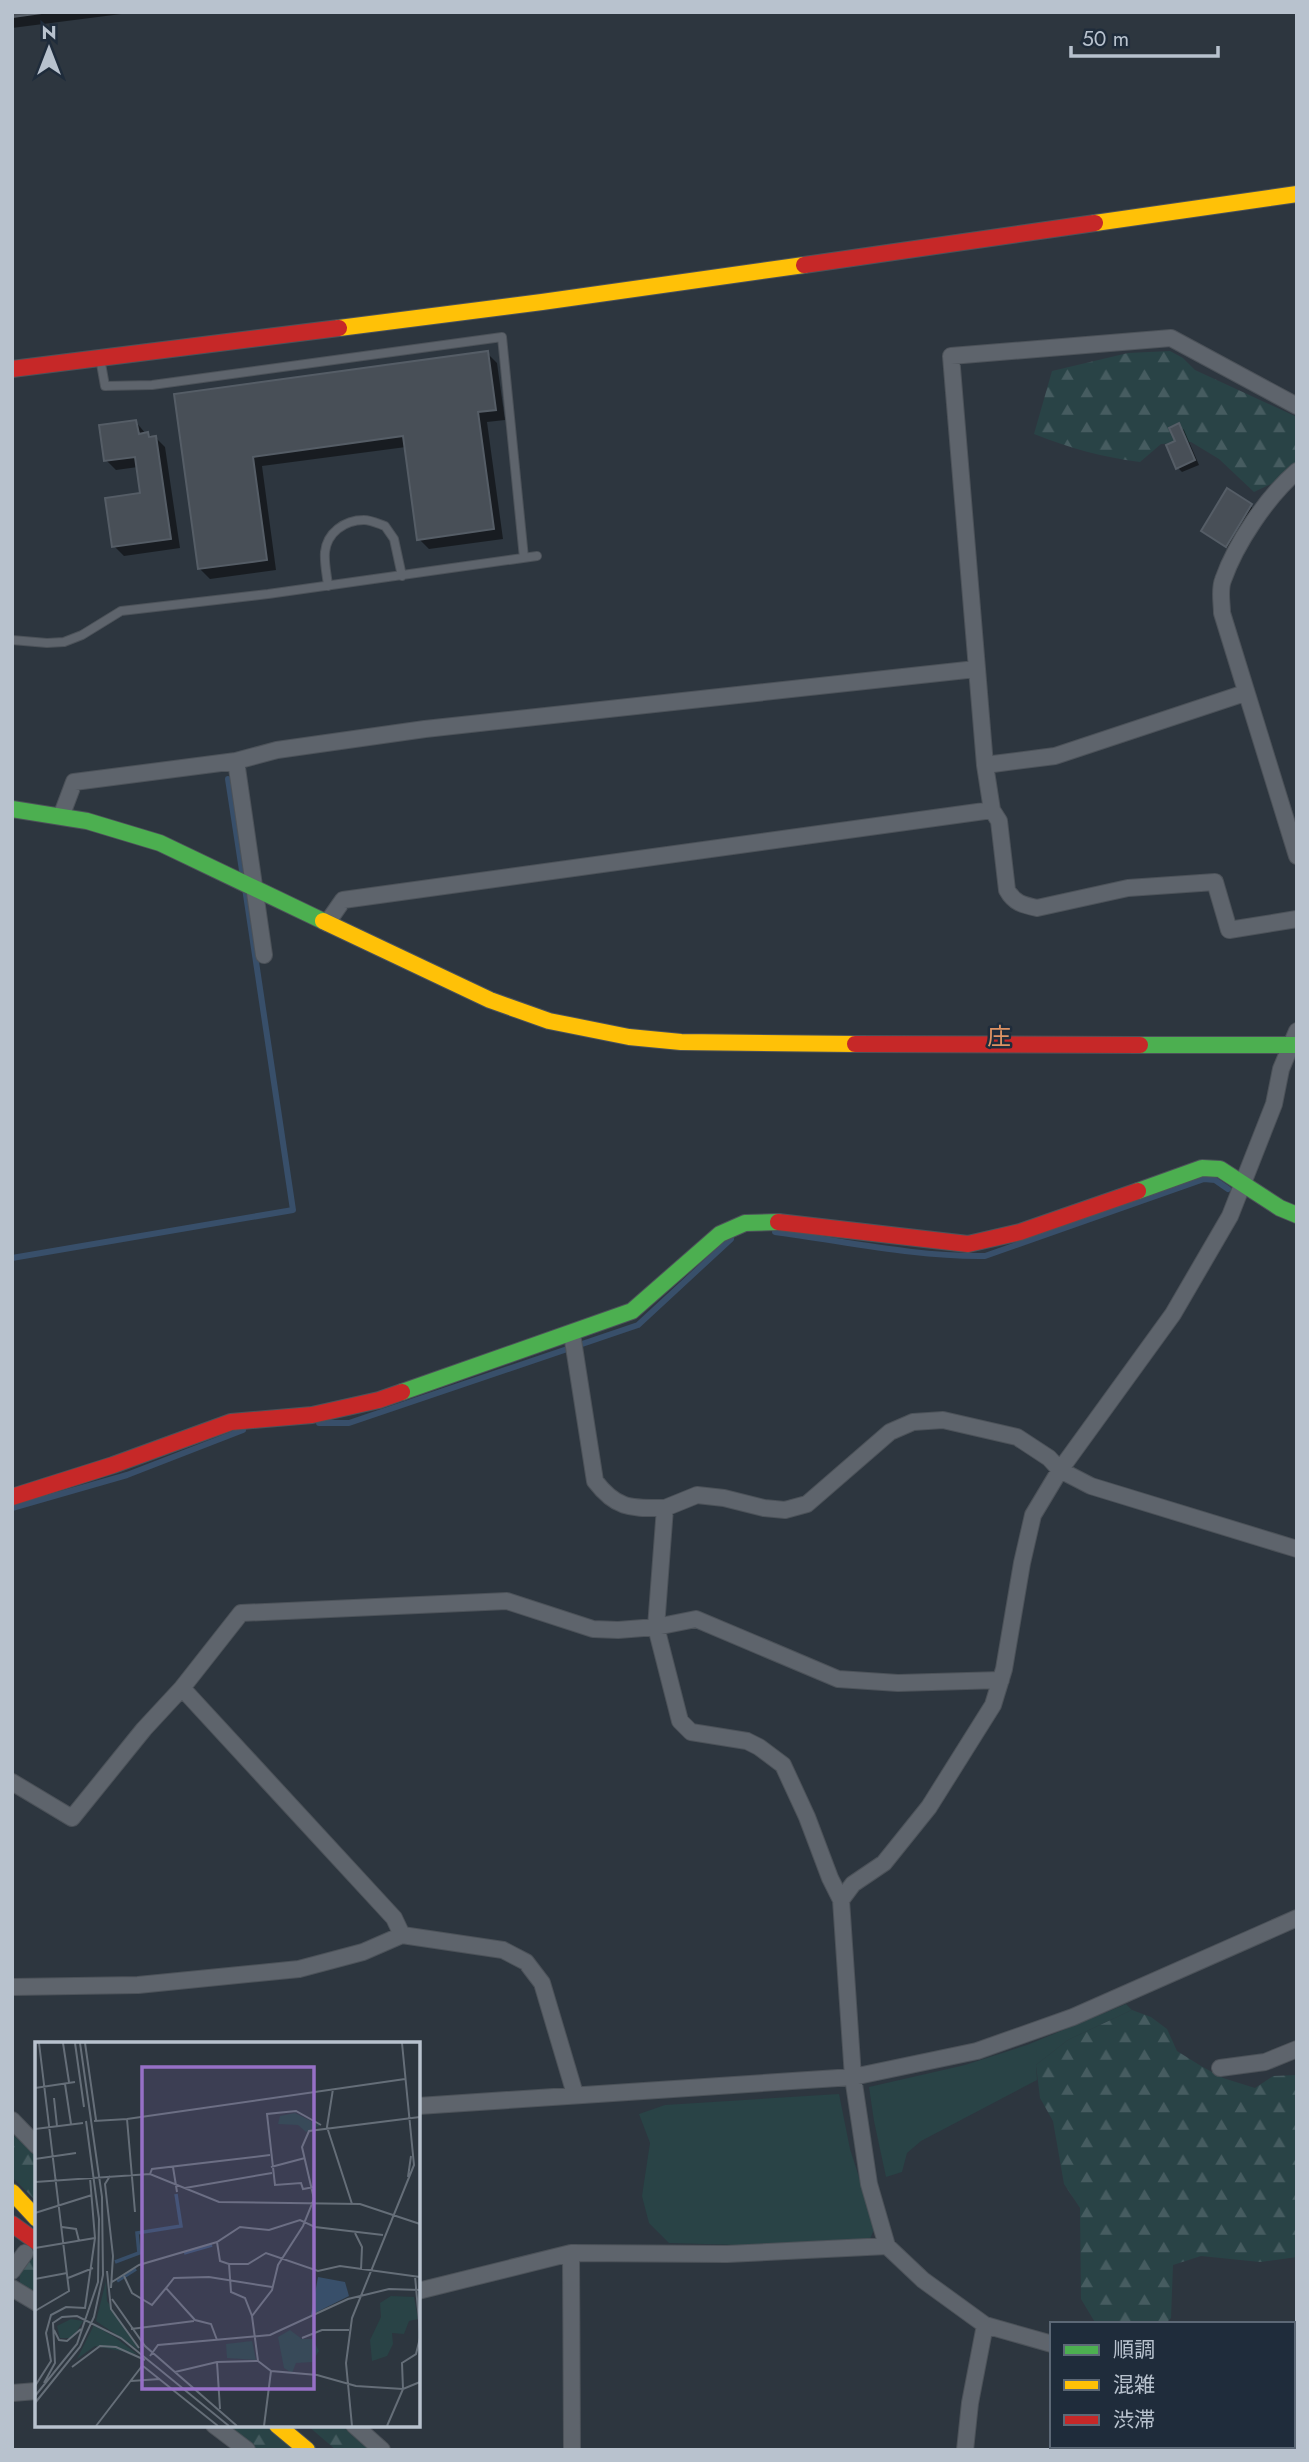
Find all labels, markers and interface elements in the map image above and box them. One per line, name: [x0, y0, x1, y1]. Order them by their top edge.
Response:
north arrow: [14, 14, 84, 84]
scale bar: [1071, 14, 1218, 58]
text: N: [41, 19, 57, 46]
text: 50 m: [1082, 24, 1129, 54]
district label: 庄: [987, 1019, 1011, 1054]
inset map: [35, 2042, 420, 2427]
legend: [1050, 2322, 1295, 2448]
text: 順調: [1113, 2335, 1155, 2365]
text: 混雑: [1113, 2370, 1155, 2400]
text: 渋滞: [1113, 2405, 1155, 2435]

